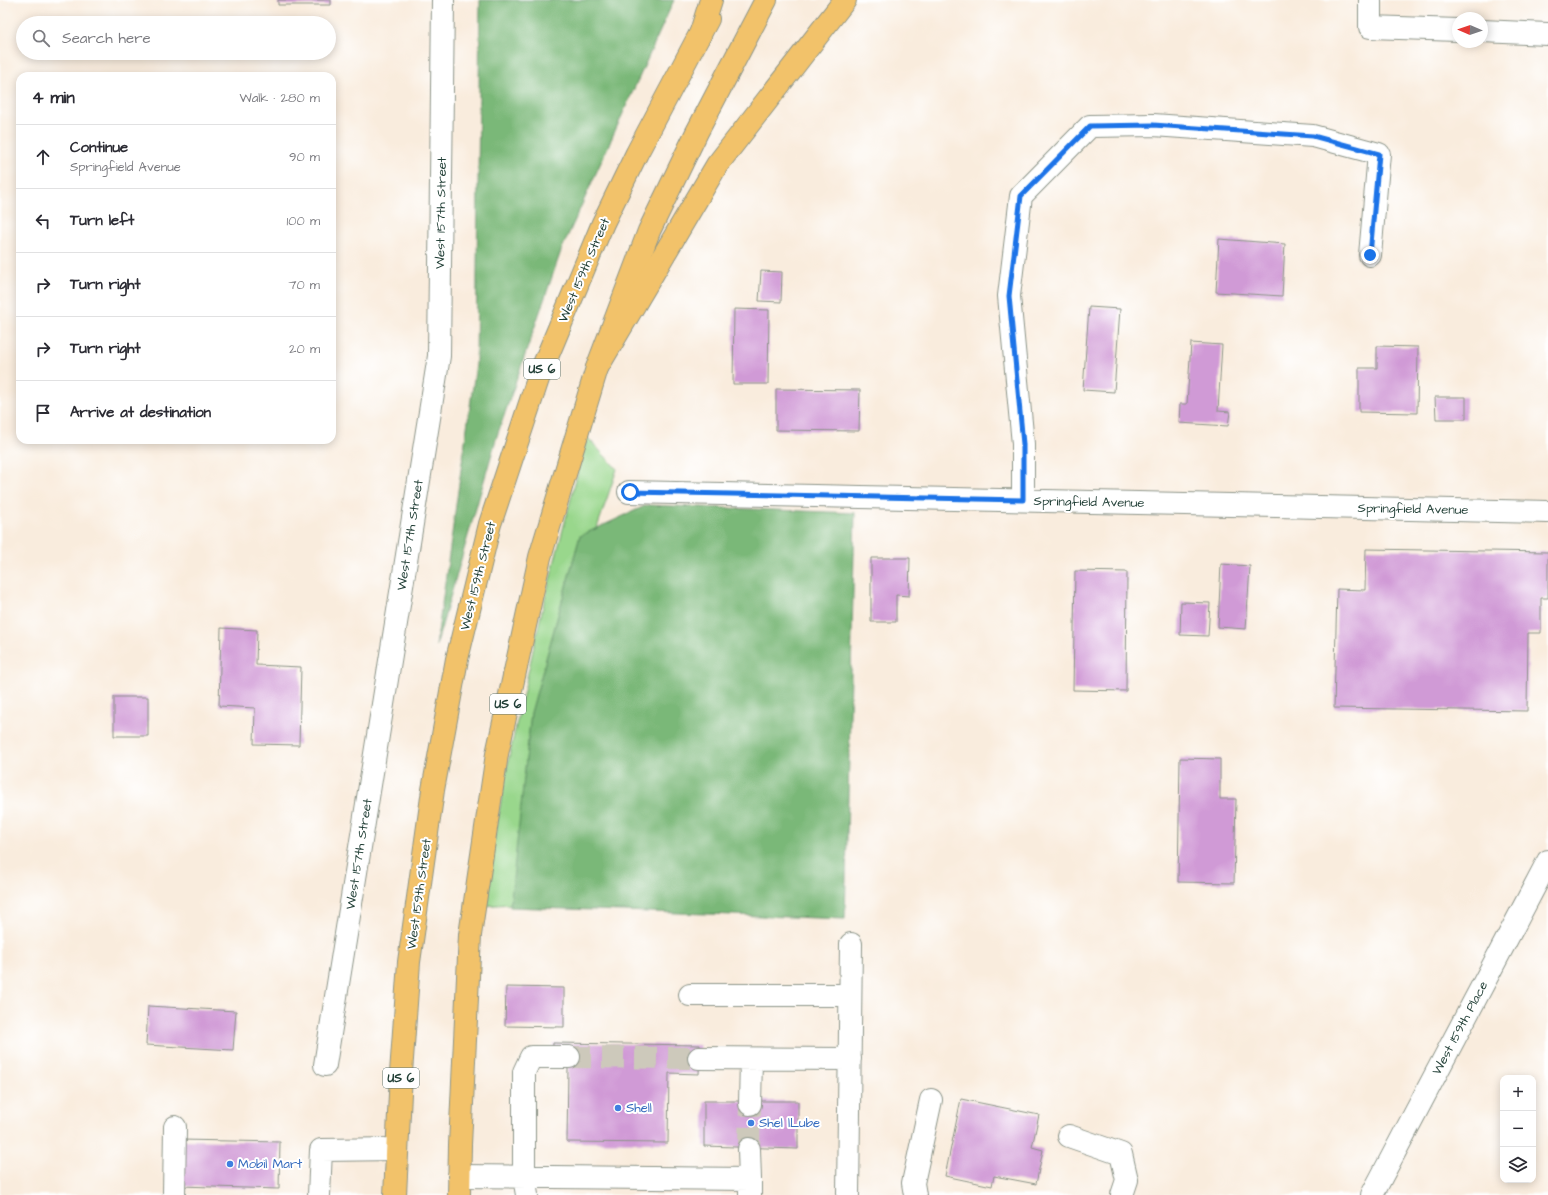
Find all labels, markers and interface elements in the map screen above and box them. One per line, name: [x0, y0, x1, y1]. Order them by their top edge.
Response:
north arrow: [1452, 12, 1488, 48]
search box: [16, 16, 336, 60]
icon: search: [30, 27, 52, 49]
text: Search here: [62, 28, 151, 49]
text: 4 min: [32, 86, 75, 110]
text: Walk · 280 m: [239, 89, 320, 107]
text: Continue: [70, 137, 128, 158]
icon: ahead: [32, 146, 54, 168]
text: 90 m: [289, 148, 320, 166]
street label: West 157th Street: [431, 156, 451, 269]
text: Springfield Avenue: [70, 158, 181, 176]
icon: left: [32, 210, 54, 232]
text: Turn left: [70, 210, 134, 231]
text: 100 m: [287, 212, 320, 230]
street label: West 159th Street: [554, 214, 614, 325]
route end: [1361, 246, 1379, 264]
icon: right: [32, 274, 54, 296]
text: Turn right: [70, 274, 141, 295]
text: 70 m: [288, 276, 320, 294]
icon: right: [32, 338, 54, 360]
text: Turn right: [70, 338, 141, 359]
text: 20 m: [289, 340, 320, 358]
road number: US 6: [524, 359, 560, 379]
icon: arrive: [32, 402, 54, 424]
text: Arrive at destination: [70, 402, 211, 423]
street label: West 157th Street: [392, 477, 428, 592]
route start: [621, 483, 639, 501]
street label: Springfield Avenue: [1033, 492, 1145, 513]
street label: Springfield Avenue: [1357, 499, 1469, 520]
street label: West 159th Street: [456, 519, 500, 632]
road number: US 6: [490, 694, 526, 714]
street label: West 157th Street: [341, 796, 377, 911]
street label: West 159th Street: [402, 837, 436, 950]
street label: West 159th Place: [1428, 978, 1492, 1078]
road number: US 6: [383, 1068, 419, 1088]
map controls: [1500, 1075, 1536, 1183]
button: +: [1500, 1075, 1536, 1111]
place label: Shell: [626, 1099, 652, 1117]
marker: Shell: [613, 1103, 623, 1113]
button: −: [1500, 1111, 1536, 1147]
place label: Shel lLube: [759, 1114, 820, 1132]
marker: Shel lLube: [746, 1118, 756, 1128]
button: layers: [1500, 1147, 1536, 1183]
place label: Mobil Mart: [238, 1155, 303, 1173]
marker: Mobil Mart: [225, 1159, 235, 1169]

